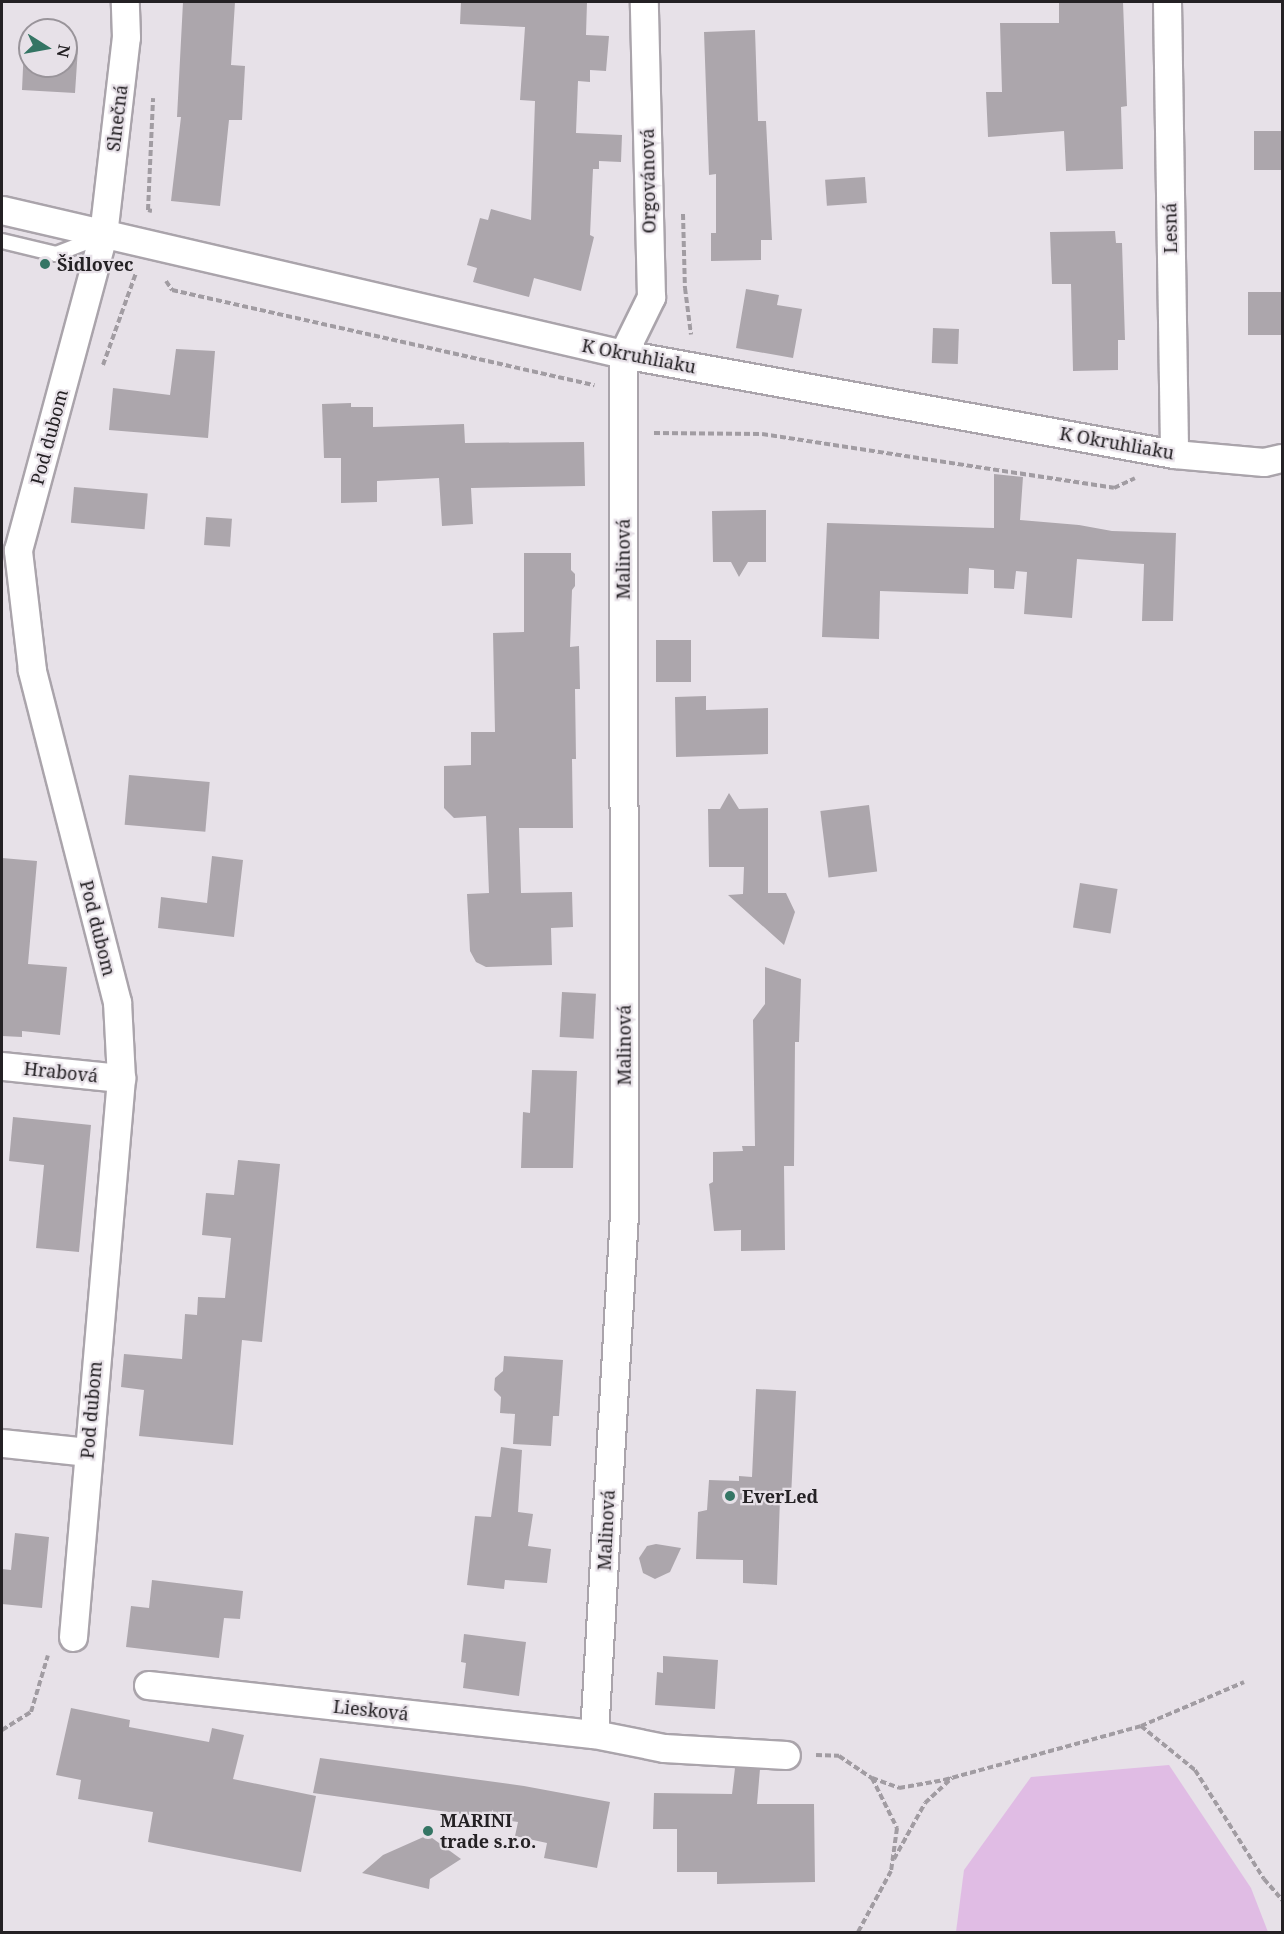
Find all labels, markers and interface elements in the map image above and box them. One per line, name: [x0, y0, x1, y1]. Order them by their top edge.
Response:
north arrow: [18, 18, 78, 78]
text: N: [52, 43, 76, 59]
street label: Slnečná: [102, 83, 132, 153]
street label: Orgovánová: [636, 128, 660, 234]
street label: Lesná: [1159, 202, 1181, 254]
place label: Šidlovec: [57, 253, 134, 275]
marker: Šidlovec: [38, 257, 52, 271]
street label: K Okruhliaku: [580, 334, 698, 378]
street label: Pod dubom: [26, 387, 72, 487]
street label: K Okruhliaku: [1058, 422, 1176, 464]
street label: Malinová: [612, 519, 634, 599]
street label: Pod dubom: [76, 878, 120, 978]
street label: Malinová: [613, 1005, 635, 1085]
street label: Hrabová: [23, 1057, 99, 1087]
street label: Pod dubom: [76, 1360, 106, 1460]
place label: EverLed: [742, 1485, 818, 1507]
street label: Malinová: [593, 1489, 619, 1571]
marker: EverLed: [723, 1489, 737, 1503]
street label: Liesková: [332, 1695, 410, 1725]
place label: MARINI trade s.r.o.: [440, 1810, 536, 1852]
marker: MARINI trade s.r.o.: [421, 1824, 435, 1838]

